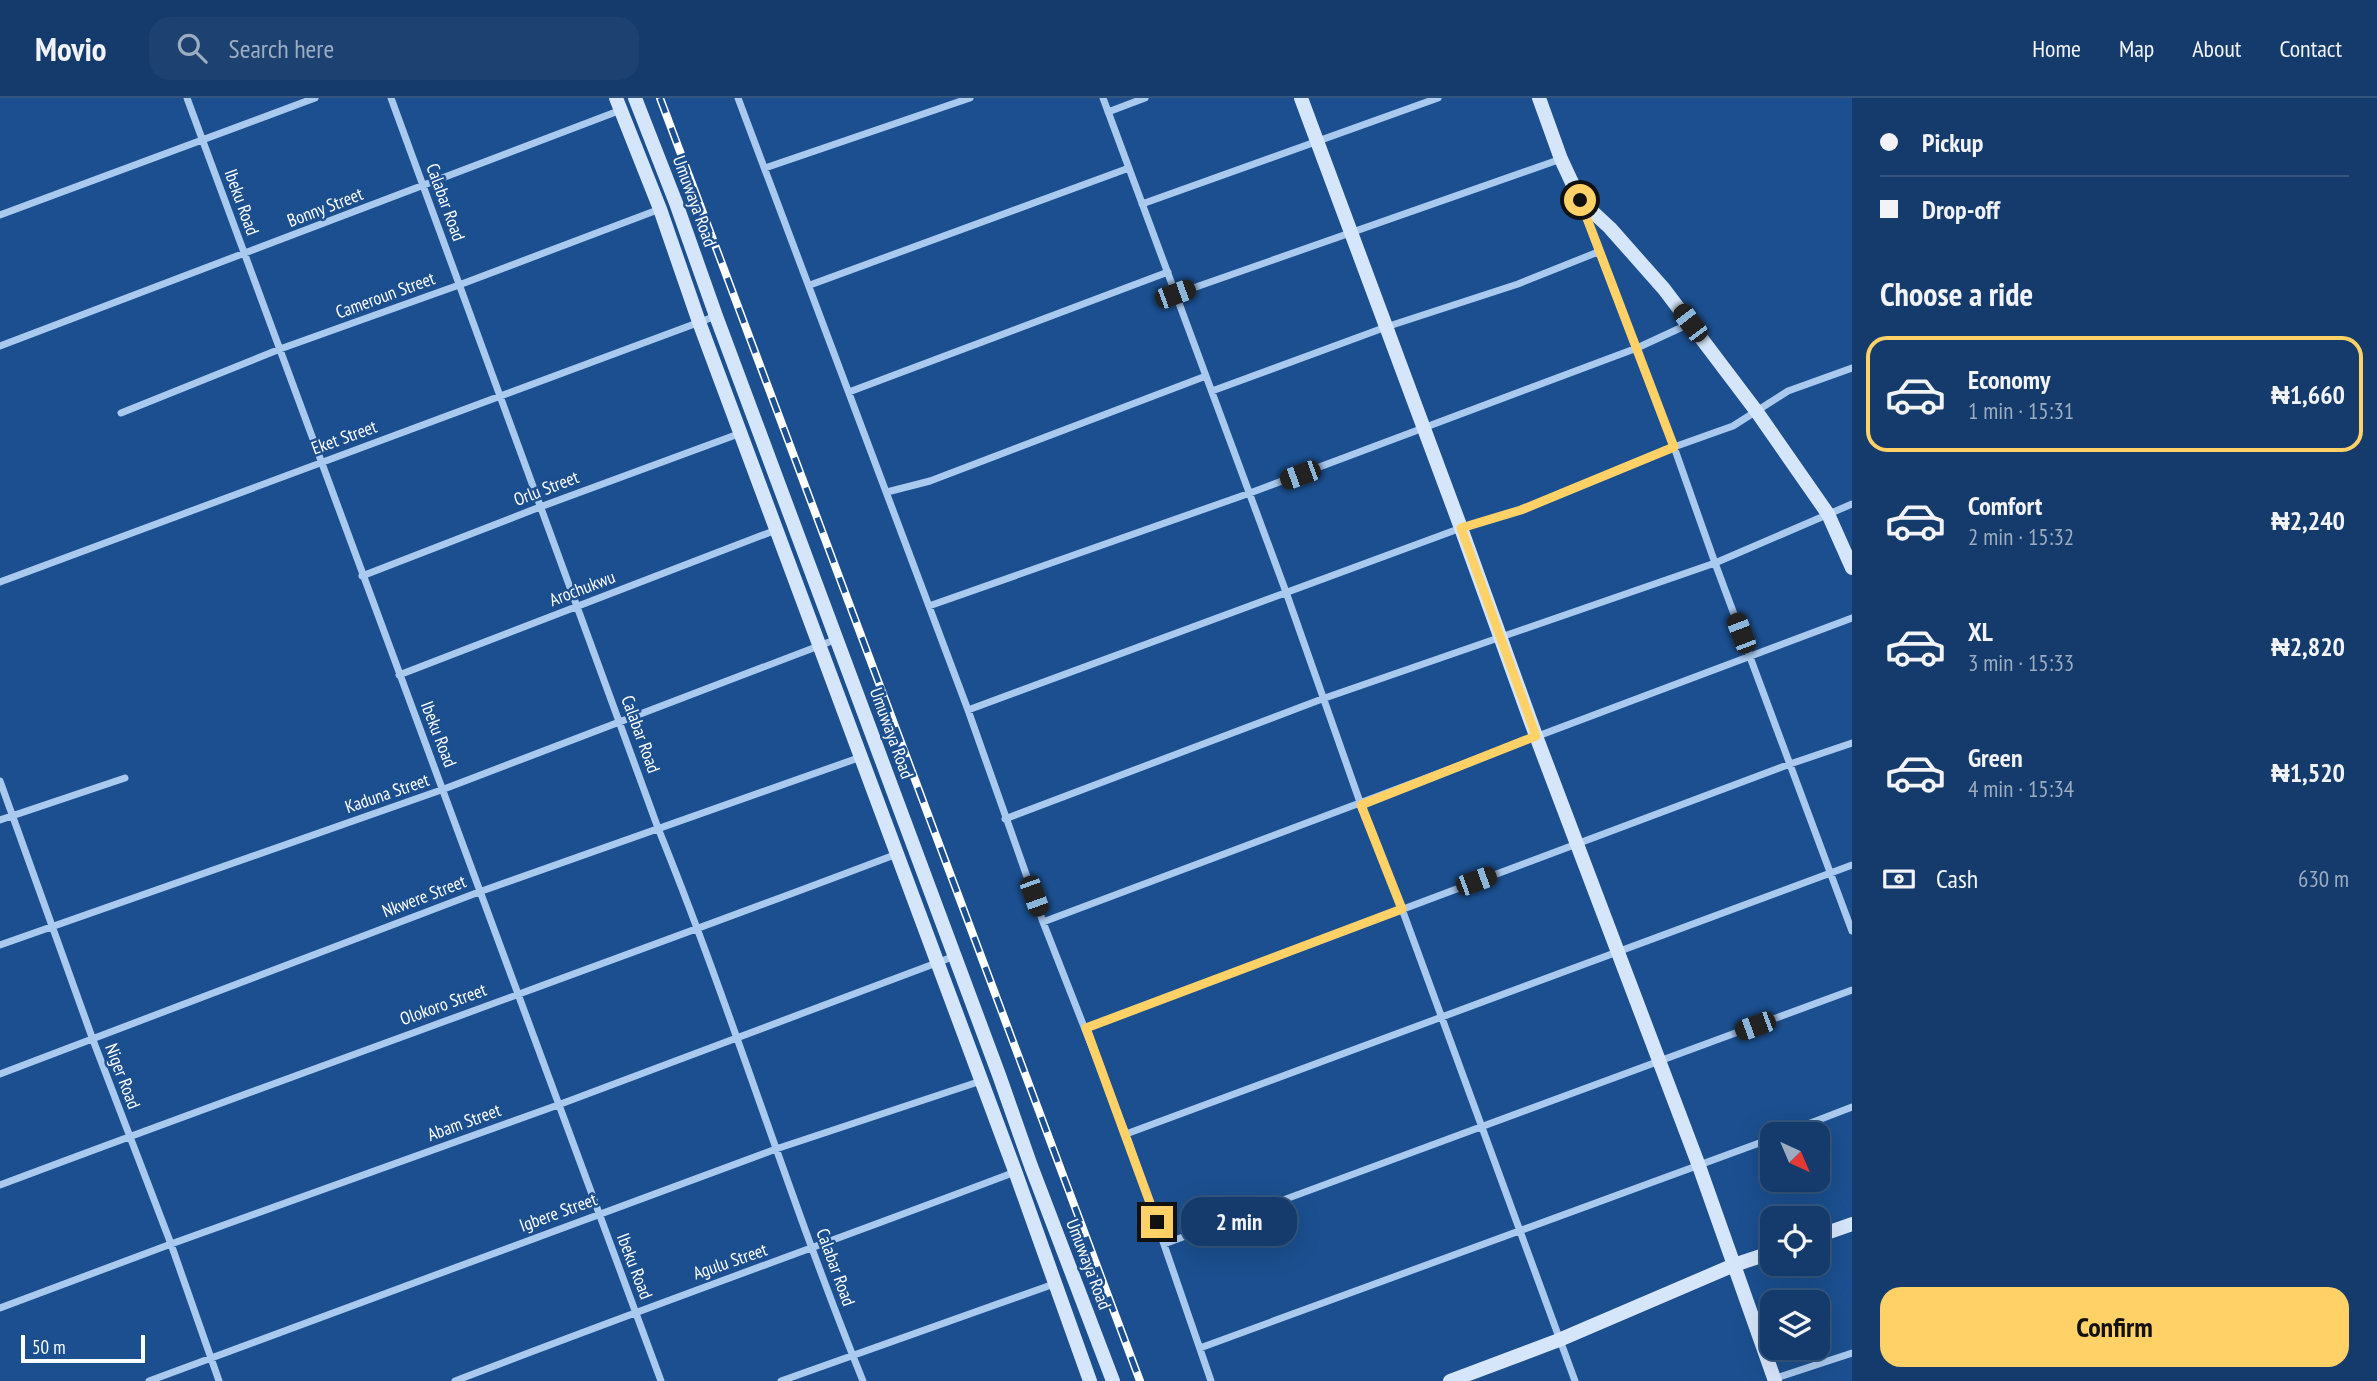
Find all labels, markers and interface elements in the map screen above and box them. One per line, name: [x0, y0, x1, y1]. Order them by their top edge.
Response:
search box: [149, 17, 639, 80]
text: Movio: [35, 27, 107, 70]
icon: search: [173, 29, 211, 67]
text: Search here: [229, 32, 334, 65]
text: Home: [2032, 33, 2081, 64]
text: Map: [2119, 33, 2154, 64]
text: About: [2192, 33, 2241, 64]
text: Contact: [2279, 33, 2342, 64]
text: Pickup: [1922, 126, 1983, 159]
street label: Umuwaya Road: [668, 152, 722, 250]
street label: Calabar Road: [421, 160, 471, 244]
street label: Ibeku Road: [219, 166, 265, 238]
street label: Bonny Street: [284, 182, 366, 232]
route start: [1564, 184, 1596, 216]
text: Drop-off: [1922, 193, 2000, 226]
street label: Cameroun Street: [332, 266, 438, 324]
text: Choose a ride: [1880, 273, 2033, 315]
car: [1152, 277, 1199, 311]
car: [1669, 300, 1712, 346]
icon: car: [1884, 363, 1947, 426]
text: Economy: [1968, 363, 2050, 396]
text: ₦1,660: [2271, 378, 2345, 411]
text: 1 min · 15:31: [1968, 396, 2074, 425]
street label: Eket Street: [308, 415, 380, 459]
car: [1277, 458, 1324, 492]
street label: Orlu Street: [510, 465, 582, 511]
icon: car: [1884, 489, 1947, 552]
text: Comfort: [1968, 489, 2042, 522]
text: ₦2,240: [2271, 504, 2345, 537]
text: 2 min · 15:32: [1968, 522, 2074, 551]
street label: Arochukwu: [546, 565, 618, 611]
car: [1724, 610, 1759, 656]
icon: car: [1884, 615, 1947, 678]
text: XL: [1968, 615, 1993, 648]
text: ₦2,820: [2271, 630, 2345, 663]
text: 3 min · 15:33: [1968, 648, 2074, 677]
street label: Umuwaya Road: [865, 684, 919, 782]
street label: Calabar Road: [616, 692, 666, 776]
street label: Ibeku Road: [416, 698, 462, 770]
icon: car: [1884, 741, 1947, 804]
text: Green: [1968, 741, 2023, 774]
text: ₦1,520: [2271, 756, 2345, 789]
street label: Kaduna Street: [342, 768, 432, 818]
text: 4 min · 15:34: [1968, 774, 2074, 803]
icon: cash: [1880, 860, 1918, 898]
text: Cash: [1936, 862, 1978, 895]
car: [1453, 864, 1500, 898]
text: 630 m: [2298, 864, 2349, 893]
street label: Nkwere Street: [379, 869, 469, 923]
car: [1017, 873, 1052, 919]
street label: Olokoro Street: [397, 978, 489, 1030]
car: [1732, 1009, 1779, 1043]
street label: Niger Road: [100, 1040, 146, 1112]
street label: Abam Street: [424, 1098, 504, 1146]
north arrow: [1760, 1122, 1830, 1192]
map controls: [1760, 1122, 1830, 1360]
street label: Igbere Street: [516, 1187, 600, 1237]
callout: 2 min: [1182, 1198, 1297, 1246]
route end: [1141, 1206, 1173, 1238]
button: locate: [1760, 1206, 1830, 1276]
text: 2 min: [1216, 1207, 1262, 1236]
street label: Umuwaya Road: [1061, 1215, 1117, 1313]
street label: Calabar Road: [811, 1225, 861, 1309]
street label: Ibeku Road: [612, 1230, 658, 1302]
street label: Agulu Street: [690, 1238, 770, 1284]
button: Confirm: [1880, 1287, 2349, 1367]
button: layers: [1760, 1290, 1830, 1360]
scale bar: [21, 1332, 145, 1364]
text: 50 m: [32, 1335, 66, 1359]

